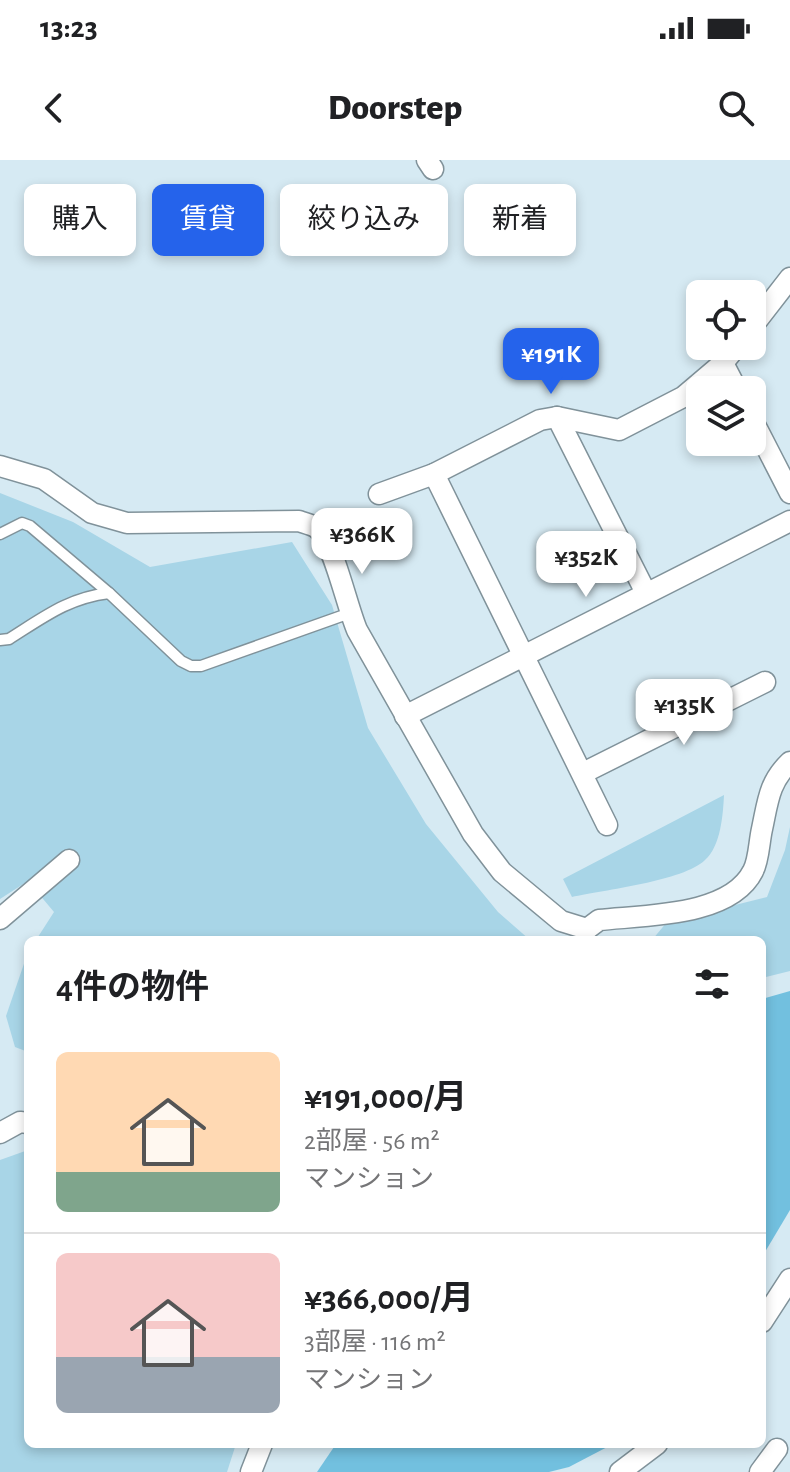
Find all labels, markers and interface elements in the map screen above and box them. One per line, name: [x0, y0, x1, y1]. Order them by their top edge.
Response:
text: 13:23: [40, 13, 98, 43]
icon: back: [32, 86, 76, 130]
icon: search: [714, 86, 758, 130]
text: Doorstep: [328, 90, 462, 126]
chip: 購入: [24, 184, 136, 256]
chip: 賃貸: [152, 184, 264, 256]
chip: 絞り込み: [280, 184, 448, 256]
chip: 新着: [464, 184, 576, 256]
map controls: [686, 280, 766, 456]
button: locate: [686, 280, 766, 360]
pin: ¥191K: [495, 328, 607, 396]
text: ¥191K: [521, 341, 581, 367]
button: layers: [686, 376, 766, 456]
pin: ¥366K: [306, 508, 418, 576]
text: ¥366K: [329, 521, 395, 547]
pin: ¥352K: [530, 531, 642, 599]
text: ¥352K: [554, 544, 618, 570]
pin: ¥135K: [628, 679, 740, 747]
text: ¥135K: [654, 692, 714, 718]
icon: filters: [690, 962, 734, 1006]
text: 4件の物件: [56, 971, 209, 1005]
text: ¥191,000/月: [304, 1081, 467, 1115]
icon: home: [120, 1084, 216, 1180]
text: 2部屋 · 56 m²: [304, 1128, 440, 1154]
text: マンション: [304, 1166, 434, 1192]
text: ¥366,000/月: [304, 1282, 474, 1316]
icon: home: [120, 1285, 216, 1381]
text: 3部屋 · 116 m²: [304, 1329, 446, 1355]
text: マンション: [304, 1367, 434, 1393]

